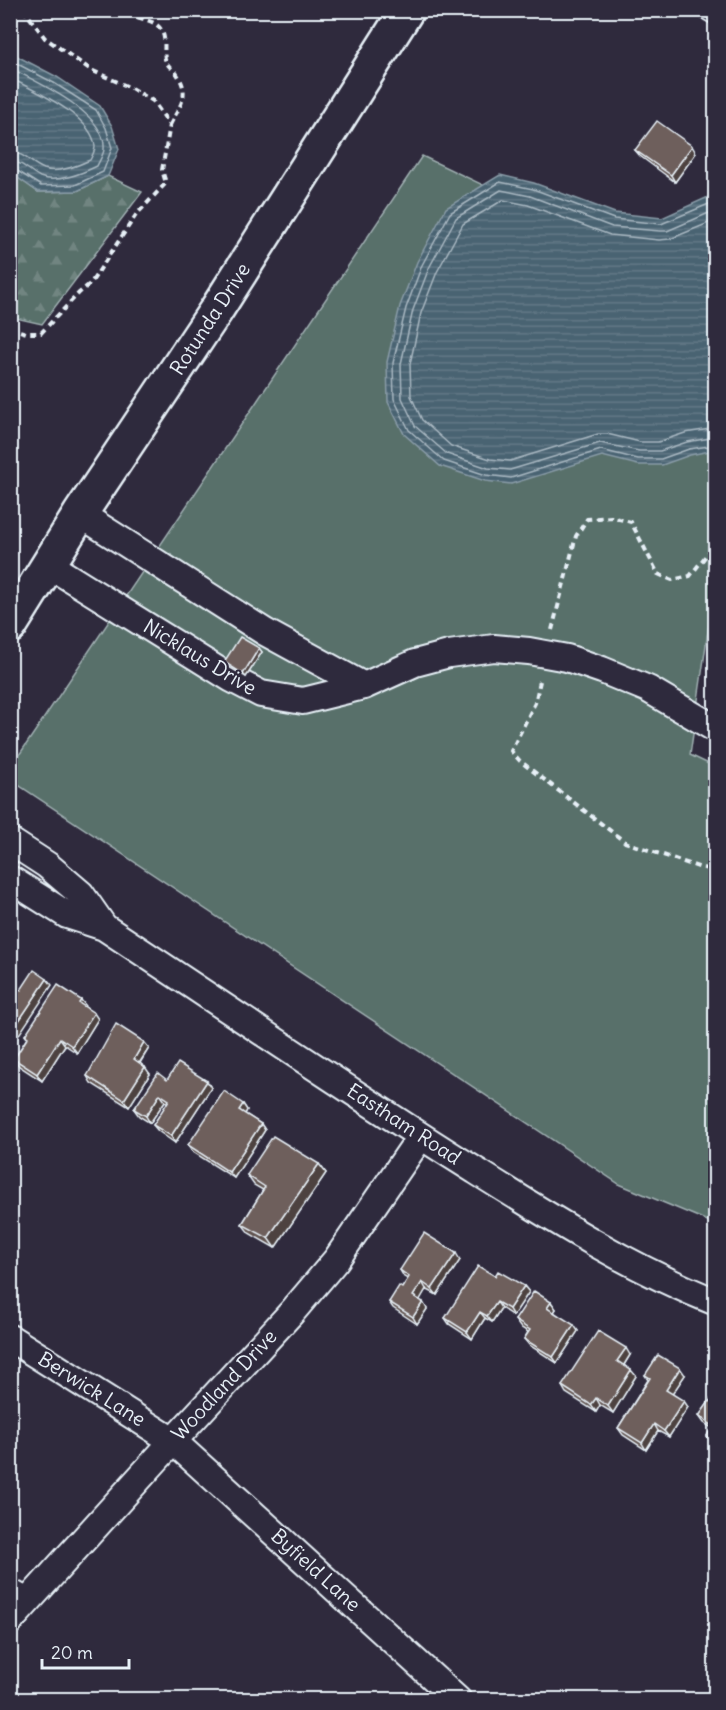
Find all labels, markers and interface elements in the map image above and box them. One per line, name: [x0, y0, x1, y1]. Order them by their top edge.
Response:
street label: Rotunda Drive: [164, 258, 255, 380]
street label: Nicklaus Drive: [139, 613, 261, 700]
street label: Eastham Road: [343, 1077, 466, 1170]
street label: Woodland Drive: [166, 1324, 282, 1445]
street label: Berwick Lane: [34, 1346, 151, 1431]
street label: Byfield Lane: [266, 1523, 366, 1616]
scale bar: [42, 1632, 129, 1670]
text: 20 m: [51, 1641, 93, 1664]

